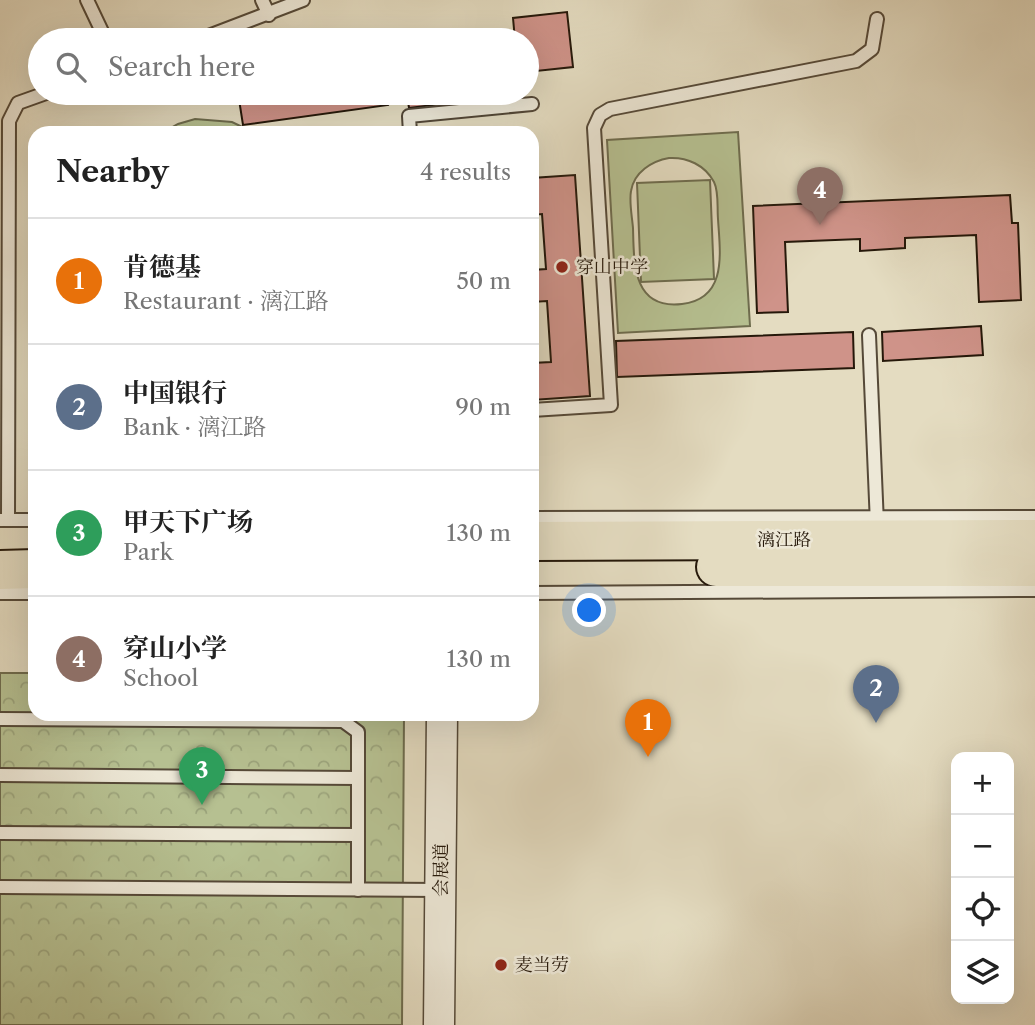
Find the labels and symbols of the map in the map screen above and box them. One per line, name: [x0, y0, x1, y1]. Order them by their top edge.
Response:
pin: 4: [797, 167, 843, 225]
place label: 穿山中学: [576, 256, 648, 278]
marker: 穿山中学: [554, 259, 570, 275]
street label: 漓江路: [757, 529, 811, 551]
your location: [572, 593, 606, 627]
pin: 2: [853, 665, 899, 723]
pin: 1: [625, 699, 671, 757]
pin: 3: [179, 747, 225, 805]
street label: 会展道: [430, 843, 452, 897]
place label: 麦当劳: [515, 954, 569, 976]
marker: 麦当劳: [493, 957, 509, 973]

